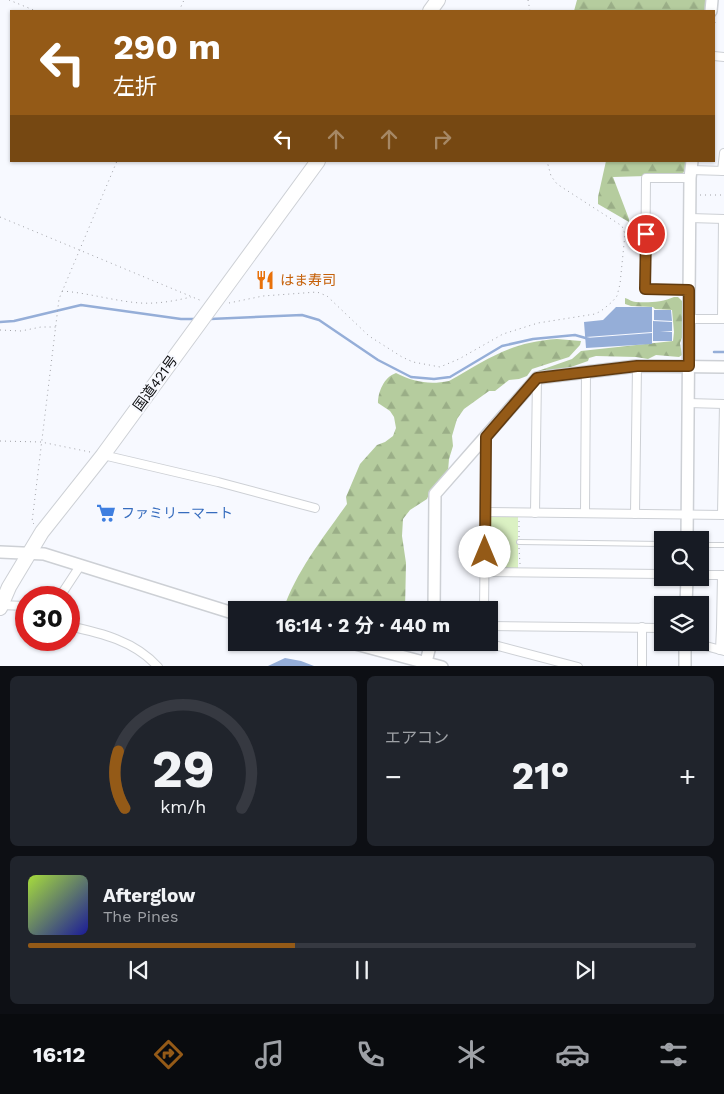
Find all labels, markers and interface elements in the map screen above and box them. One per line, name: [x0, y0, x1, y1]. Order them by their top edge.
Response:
text: 290 m: [113, 26, 221, 68]
icon: left: [30, 30, 95, 95]
text: 左折: [113, 74, 157, 99]
icon: left: [269, 125, 297, 153]
icon: ahead: [322, 125, 350, 153]
icon: ahead: [375, 125, 403, 153]
icon: right: [428, 125, 456, 153]
pin: [625, 213, 667, 255]
icon: arrive: [632, 220, 660, 248]
restaurant icon: はま寿司: [254, 269, 276, 291]
place label: はま寿司: [280, 272, 336, 288]
street label: 国道421号: [130, 352, 180, 414]
supermarket icon: ファミリーマート: [95, 502, 117, 524]
place label: ファミリーマート: [121, 505, 233, 521]
position arrow: [458, 525, 510, 577]
map controls: [654, 531, 709, 651]
button: search: [654, 531, 709, 586]
speed limit sign: 30: [15, 586, 80, 651]
button: layers: [654, 596, 709, 651]
text: 16:14 · 2 分 · 440 m: [276, 614, 450, 637]
text: エアコン: [385, 728, 449, 747]
text: 29: [152, 739, 215, 800]
text: 21°: [512, 754, 569, 798]
text: −: [385, 760, 402, 793]
text: +: [679, 760, 696, 793]
text: km/h: [160, 796, 207, 817]
text: Afterglow: [103, 884, 195, 907]
text: The Pines: [103, 907, 179, 926]
icon: previous: [125, 956, 153, 984]
icon: pause: [348, 956, 376, 984]
icon: next: [571, 956, 599, 984]
icon: directions: [151, 1037, 186, 1072]
icon: music: [252, 1037, 287, 1072]
icon: phone: [353, 1037, 388, 1072]
icon: climate: [454, 1037, 489, 1072]
icon: car: [555, 1037, 590, 1072]
icon: filters: [656, 1037, 691, 1072]
text: 16:12: [33, 1042, 85, 1067]

